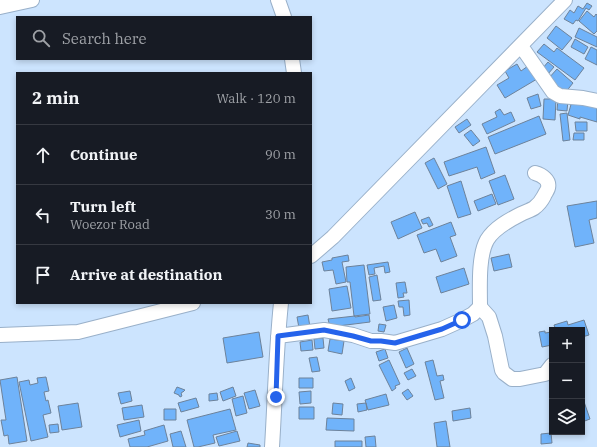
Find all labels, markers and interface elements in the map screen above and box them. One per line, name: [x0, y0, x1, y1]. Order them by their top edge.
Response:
search box: [16, 16, 312, 60]
icon: search: [30, 27, 52, 49]
text: Search here: [62, 29, 147, 48]
text: 2 min: [32, 87, 80, 109]
text: Walk · 120 m: [217, 90, 296, 107]
icon: ahead: [32, 144, 54, 166]
text: Continue: [70, 145, 137, 164]
text: 90 m: [265, 146, 296, 163]
text: Turn left: [70, 197, 136, 216]
icon: left: [32, 204, 54, 226]
text: 30 m: [265, 206, 296, 223]
text: Woezor Road: [70, 216, 150, 233]
icon: arrive: [32, 264, 54, 286]
text: Arrive at destination: [70, 265, 222, 284]
route start: [453, 311, 471, 329]
map controls: [549, 327, 585, 435]
button: +: [549, 327, 585, 363]
button: −: [549, 363, 585, 399]
route end: [267, 388, 285, 406]
button: layers: [549, 399, 585, 435]

